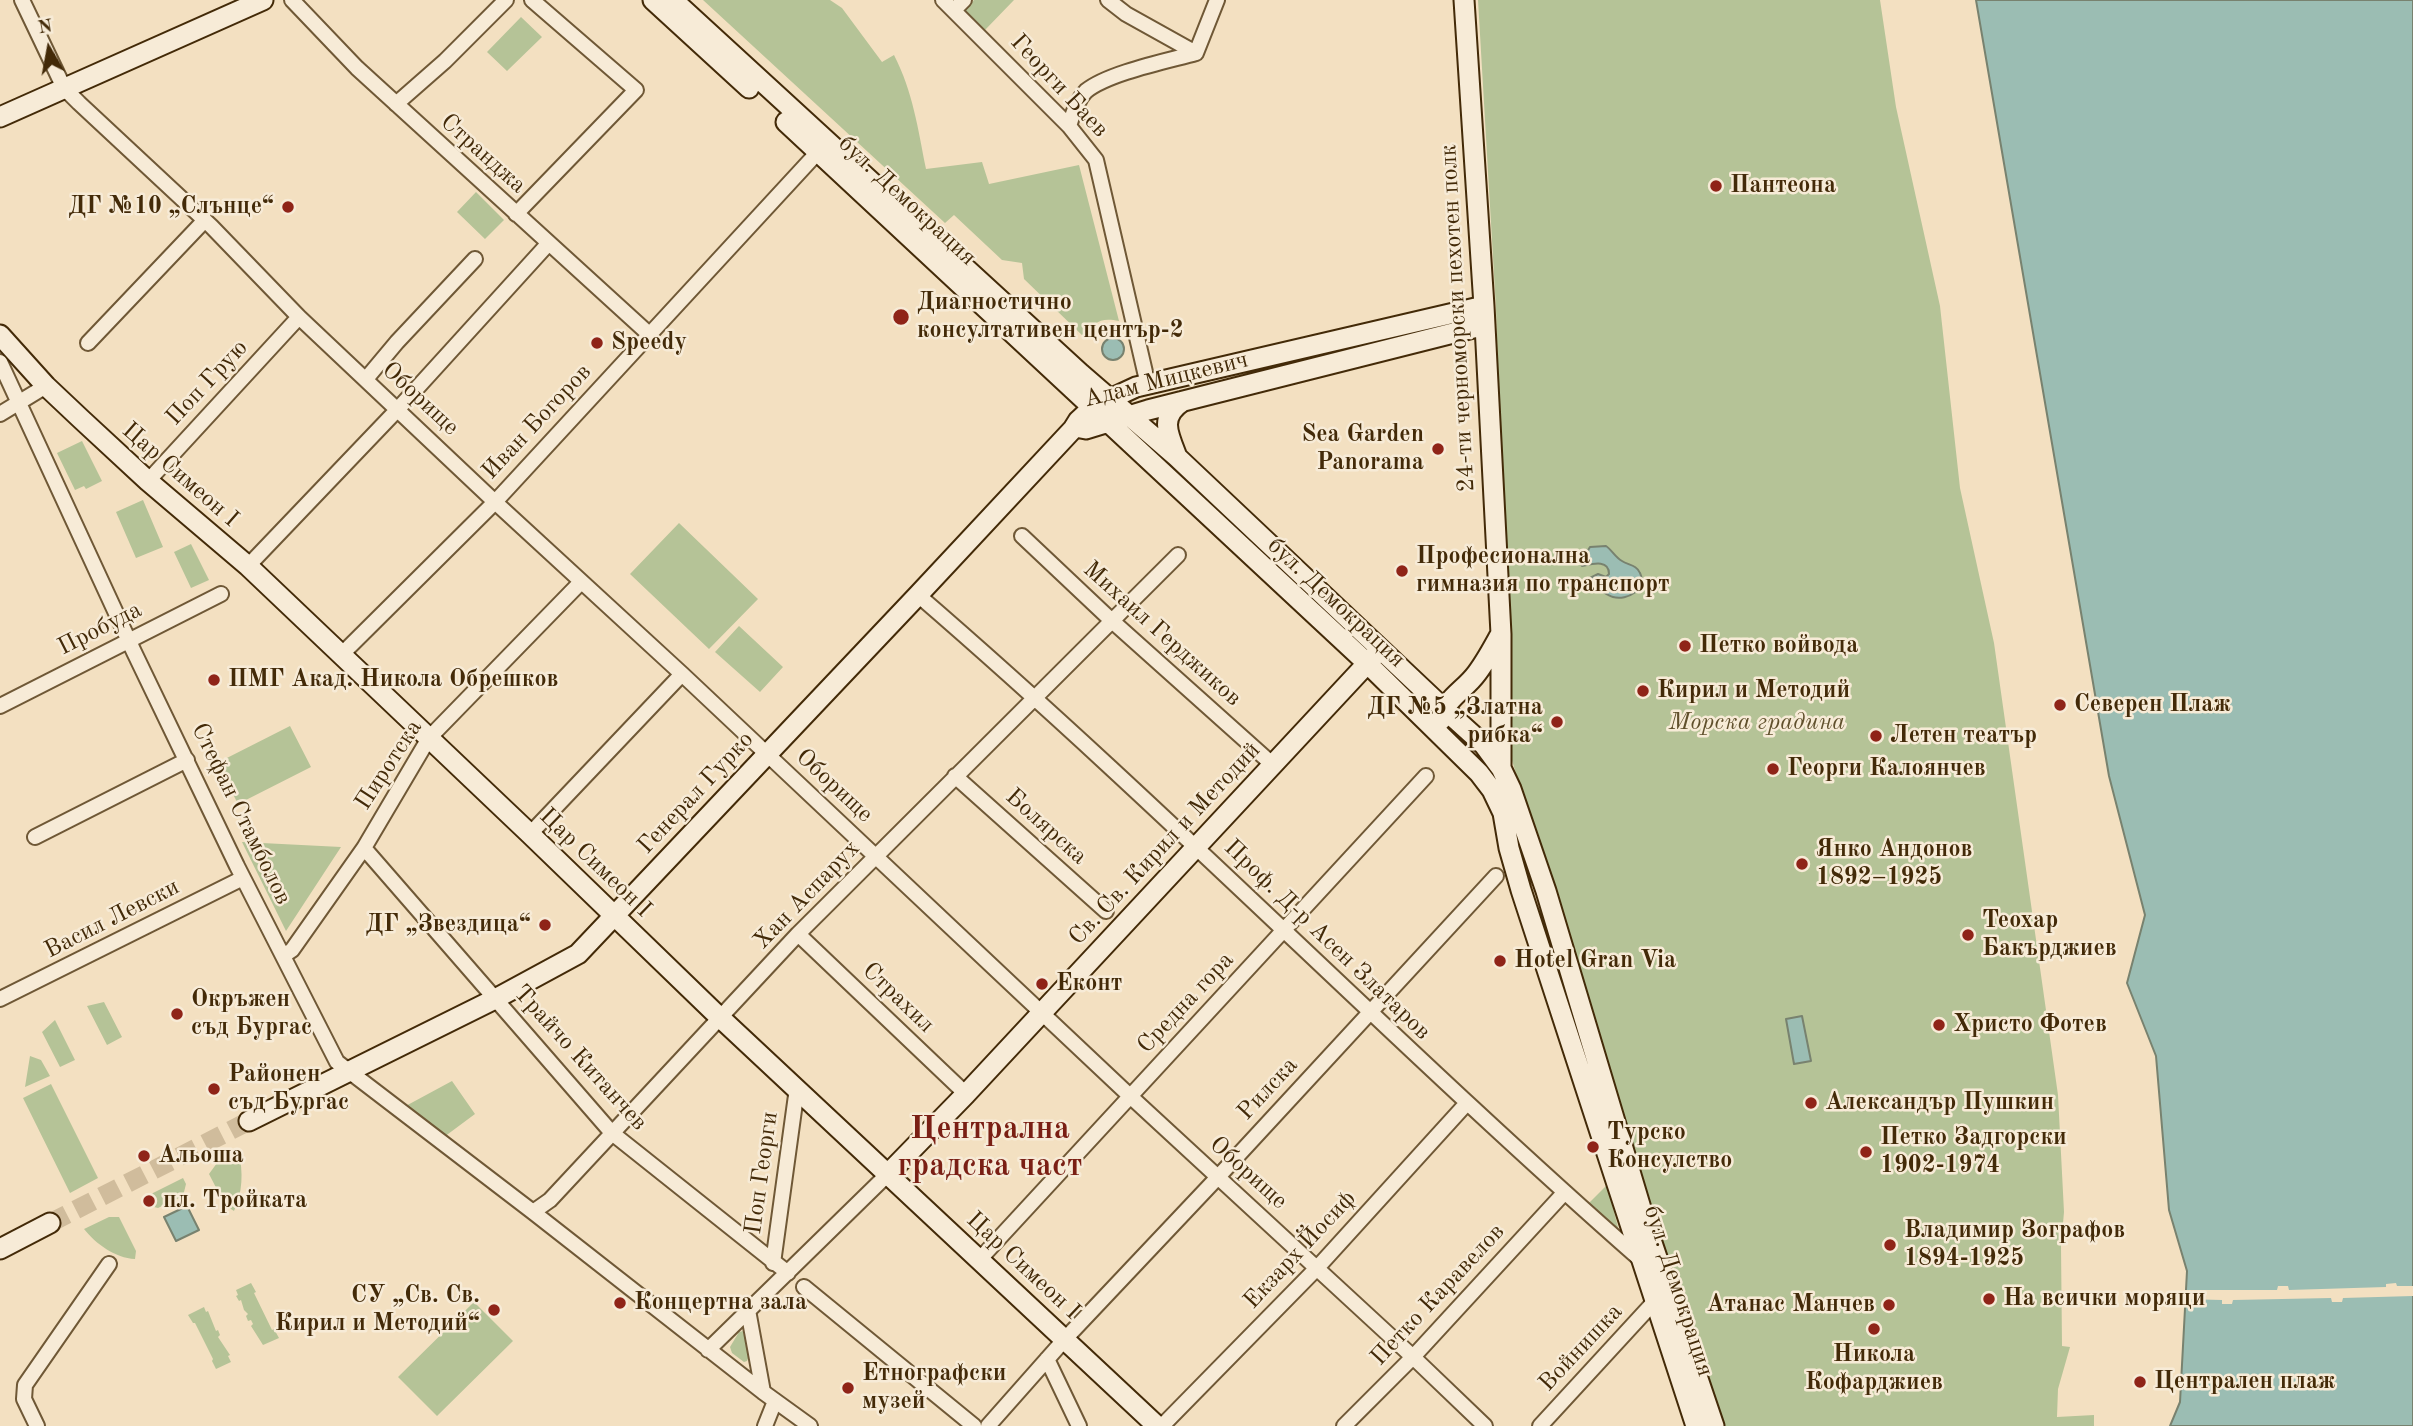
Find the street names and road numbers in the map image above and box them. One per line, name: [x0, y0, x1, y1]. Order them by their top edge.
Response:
street label: Георги Баев: [1004, 28, 1114, 144]
street label: Странджа: [434, 108, 532, 200]
street label: бул. Демокрация: [832, 130, 982, 272]
street label: 24-ти черноморски пехотен полк: [1435, 144, 1481, 492]
street label: Поп Грую: [160, 334, 254, 432]
street label: Адам Мицкевич: [1081, 346, 1251, 414]
street label: Оборище: [375, 356, 465, 442]
street label: Иван Богоров: [476, 358, 598, 486]
street label: Цар Симеон I: [116, 416, 244, 534]
street label: бул. Демокрация: [1261, 532, 1411, 674]
street label: Михаил Герджиков: [1077, 555, 1247, 713]
street label: Пробуда: [53, 596, 147, 662]
street label: Пиротска: [349, 714, 429, 816]
street label: Стефан Стамболов: [185, 718, 297, 910]
street label: Генерал Гурко: [632, 726, 760, 860]
street label: Св. Св. Кирил и Методий: [1063, 736, 1267, 952]
street label: Оборище: [789, 743, 879, 829]
street label: Болярска: [999, 783, 1093, 871]
street label: Цар Симеон I: [533, 802, 657, 924]
street label: Хан Аспарух: [748, 834, 866, 956]
street label: Проф. Д-р Асен Златаров: [1218, 834, 1436, 1046]
street label: Васил Левски: [40, 873, 184, 965]
street label: Средна гора: [1132, 946, 1240, 1060]
street label: Страхил: [856, 957, 940, 1039]
street label: Трайчо Китанчев: [507, 979, 653, 1137]
street label: Рилска: [1232, 1051, 1304, 1127]
street label: Поп Георги: [739, 1110, 785, 1236]
street label: Оборище: [1203, 1130, 1293, 1216]
street label: Екзарх Йосиф: [1238, 1185, 1362, 1315]
street label: бул. Демокрация: [1637, 1202, 1719, 1380]
street label: Цар Симеон I: [960, 1206, 1086, 1326]
street label: Петко Каравелов: [1365, 1218, 1511, 1372]
street label: Войнишка: [1533, 1298, 1629, 1398]

